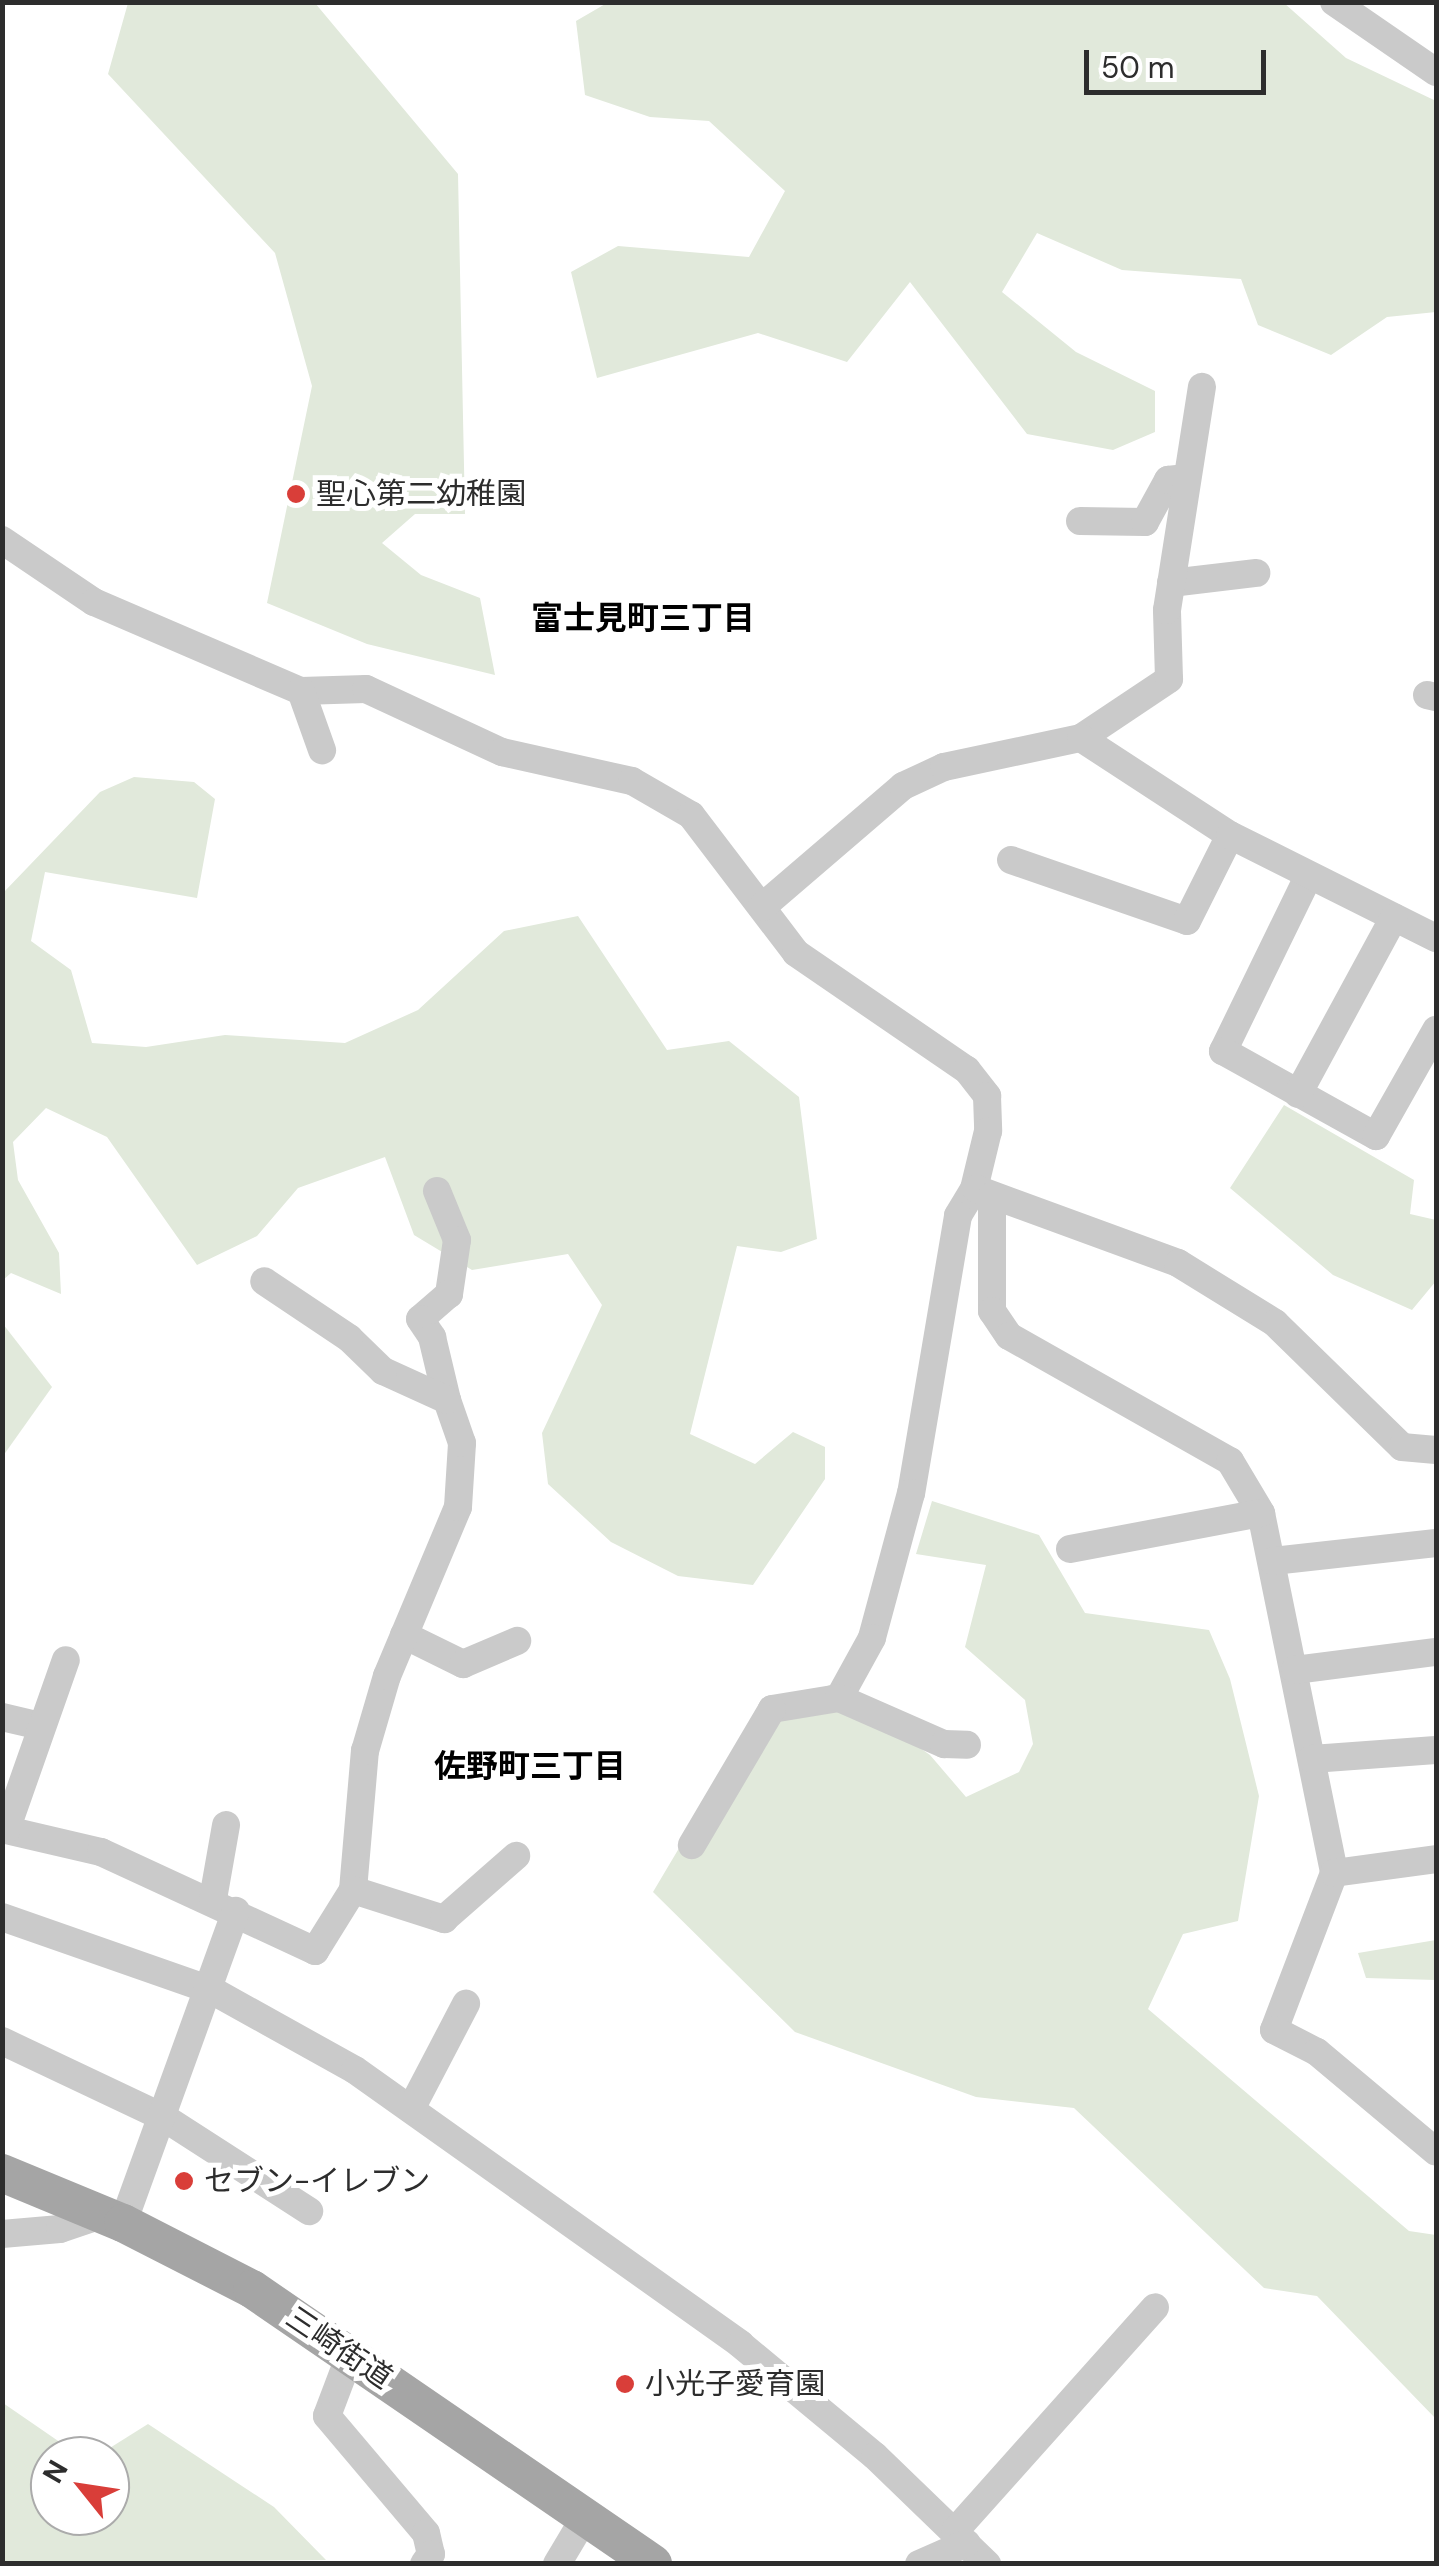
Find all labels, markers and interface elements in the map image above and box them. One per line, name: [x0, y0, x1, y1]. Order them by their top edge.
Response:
scale bar: [1089, 30, 1272, 92]
text: 50 m: [1101, 48, 1175, 87]
place label: 聖心第二幼稚園: [316, 476, 526, 512]
marker: 聖心第二幼稚園: [285, 483, 307, 505]
district label: 富士見町三丁目: [531, 599, 755, 637]
district label: 佐野町三丁目: [434, 1747, 626, 1785]
place label: セブン-イレブン: [204, 2163, 430, 2199]
marker: セブン-イレブン: [173, 2170, 195, 2192]
street label: 三崎街道: [279, 2300, 399, 2396]
place label: 小光子愛育園: [645, 2366, 825, 2402]
marker: 小光子愛育園: [614, 2373, 636, 2395]
north arrow: [30, 2436, 130, 2536]
text: N: [34, 2454, 76, 2490]

